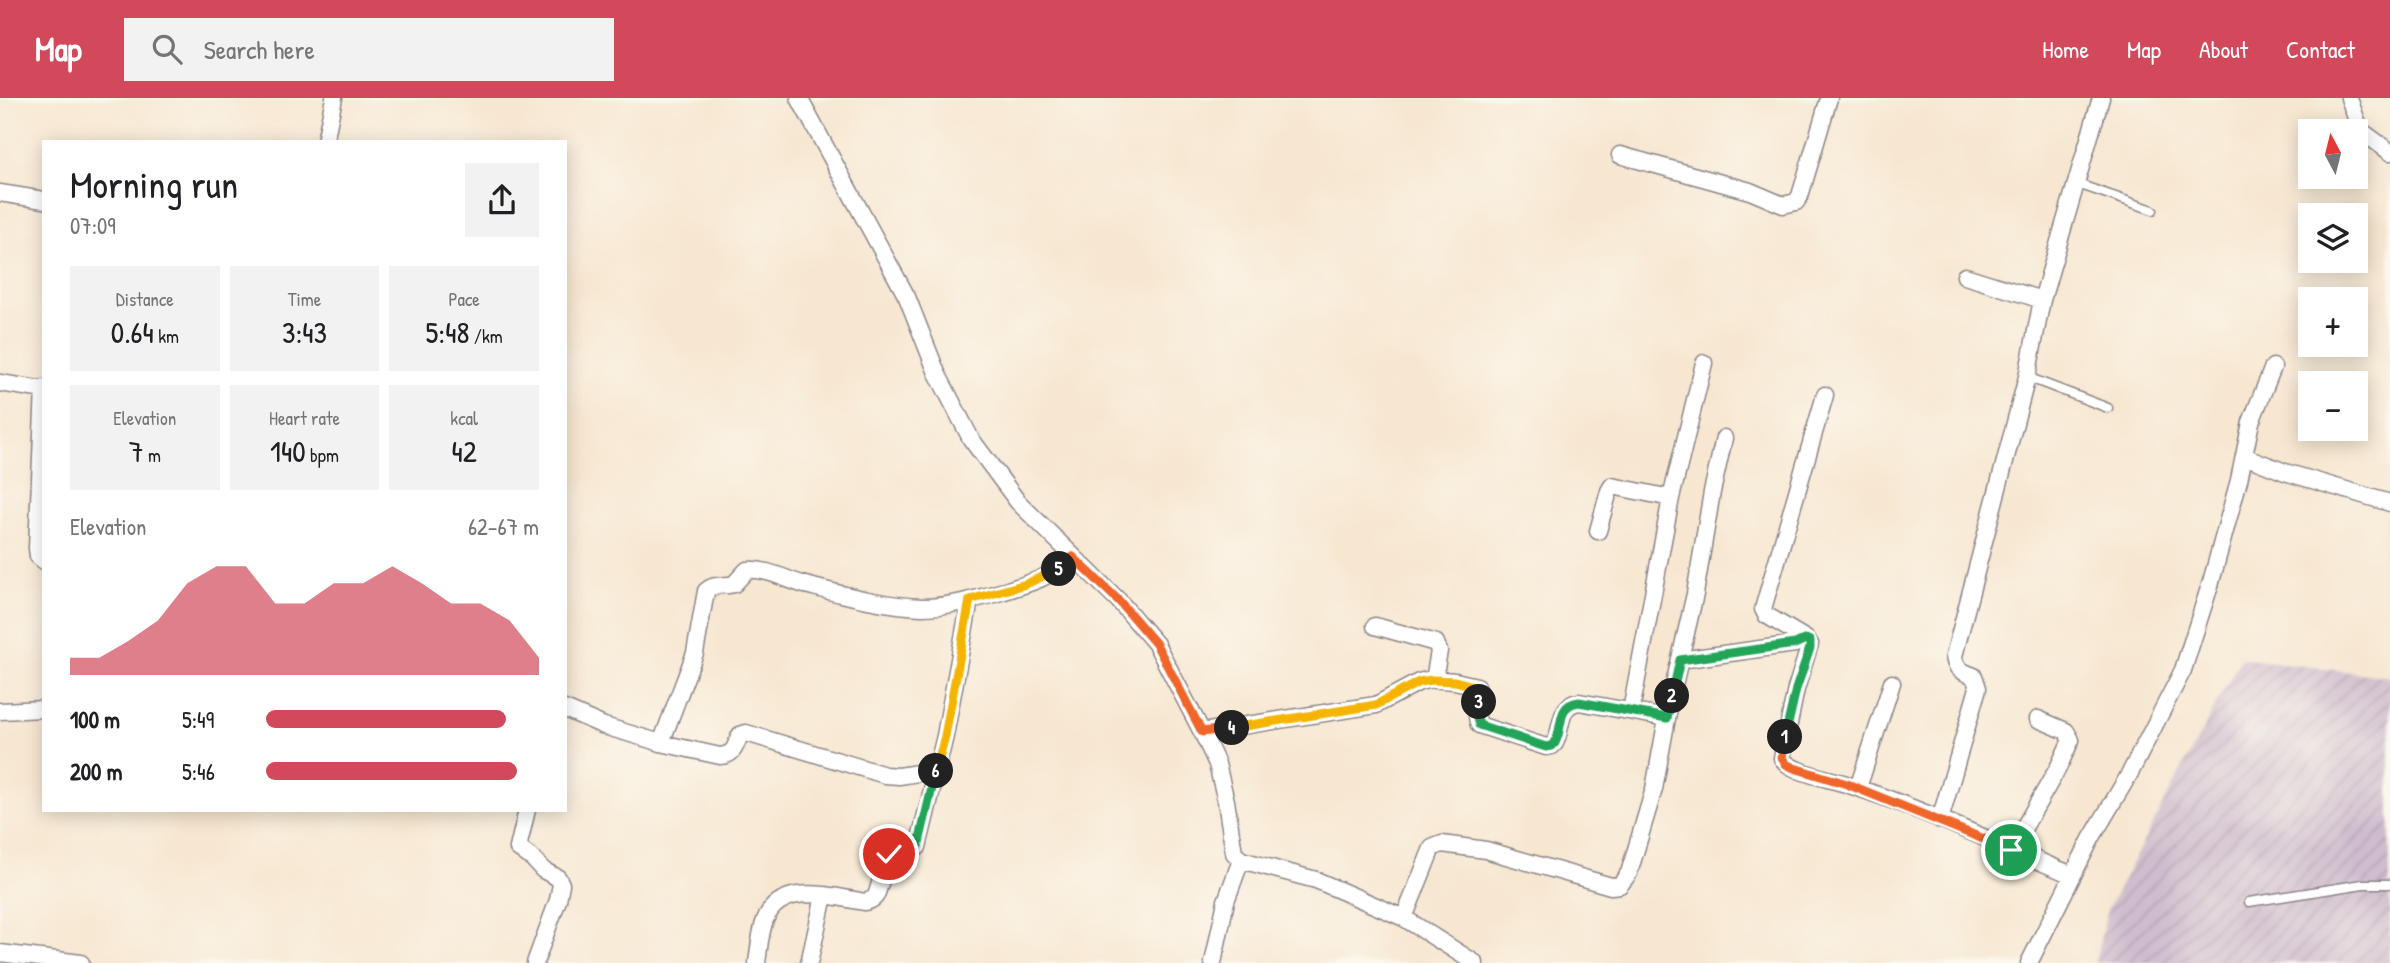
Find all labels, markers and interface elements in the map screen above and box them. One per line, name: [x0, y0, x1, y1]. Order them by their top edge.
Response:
search box: [124, 18, 614, 81]
text: Map: [35, 27, 82, 71]
icon: search: [148, 30, 186, 68]
text: Search here: [204, 32, 315, 67]
text: Home: [2042, 33, 2089, 65]
text: Map: [2127, 33, 2161, 65]
text: About: [2199, 33, 2248, 65]
text: Contact: [2286, 33, 2355, 65]
north arrow: [2298, 119, 2368, 189]
map controls: [2298, 119, 2368, 441]
text: Morning run: [70, 158, 238, 210]
button: share: [465, 163, 539, 237]
button: layers: [2298, 203, 2368, 273]
text: 07:09: [70, 210, 116, 241]
text: Distance: [116, 286, 174, 312]
text: Time: [288, 286, 321, 312]
text: Pace: [448, 286, 480, 312]
button: +: [2298, 287, 2368, 357]
text: 0.64: [111, 312, 154, 352]
text: 3:43: [282, 312, 327, 352]
text: 5:48: [426, 312, 470, 352]
text: km: [154, 323, 179, 349]
text: /km: [470, 323, 503, 349]
button: −: [2298, 371, 2368, 441]
text: Elevation: [113, 405, 176, 431]
text: Heart rate: [269, 405, 340, 431]
text: kcal: [450, 405, 478, 431]
text: 7: [129, 431, 144, 471]
text: 140: [270, 431, 306, 471]
text: 42: [452, 431, 477, 471]
text: m: [144, 442, 161, 468]
text: bpm: [306, 442, 339, 468]
text: Elevation: [70, 511, 146, 542]
text: 62–67 m: [468, 511, 539, 542]
pin: 5: [1042, 552, 1076, 587]
text: 5: [1054, 555, 1063, 581]
pin: 2: [1654, 678, 1690, 714]
text: 2: [1667, 682, 1676, 708]
pin: 3: [1462, 684, 1496, 720]
text: 3: [1474, 688, 1483, 714]
text: 100 m: [70, 704, 120, 735]
text: 5:49: [182, 704, 214, 735]
pin: 4: [1214, 710, 1250, 746]
text: 4: [1228, 714, 1235, 740]
pin: 1: [1768, 720, 1802, 754]
text: 1: [1781, 723, 1788, 749]
pin: 6: [918, 754, 954, 788]
text: 200 m: [70, 756, 122, 787]
text: 5:46: [182, 756, 215, 787]
text: 6: [932, 757, 939, 783]
pin: [1981, 820, 2041, 880]
pin: [859, 824, 919, 884]
icon: arrive: [1992, 831, 2030, 869]
icon: check: [870, 835, 908, 873]

